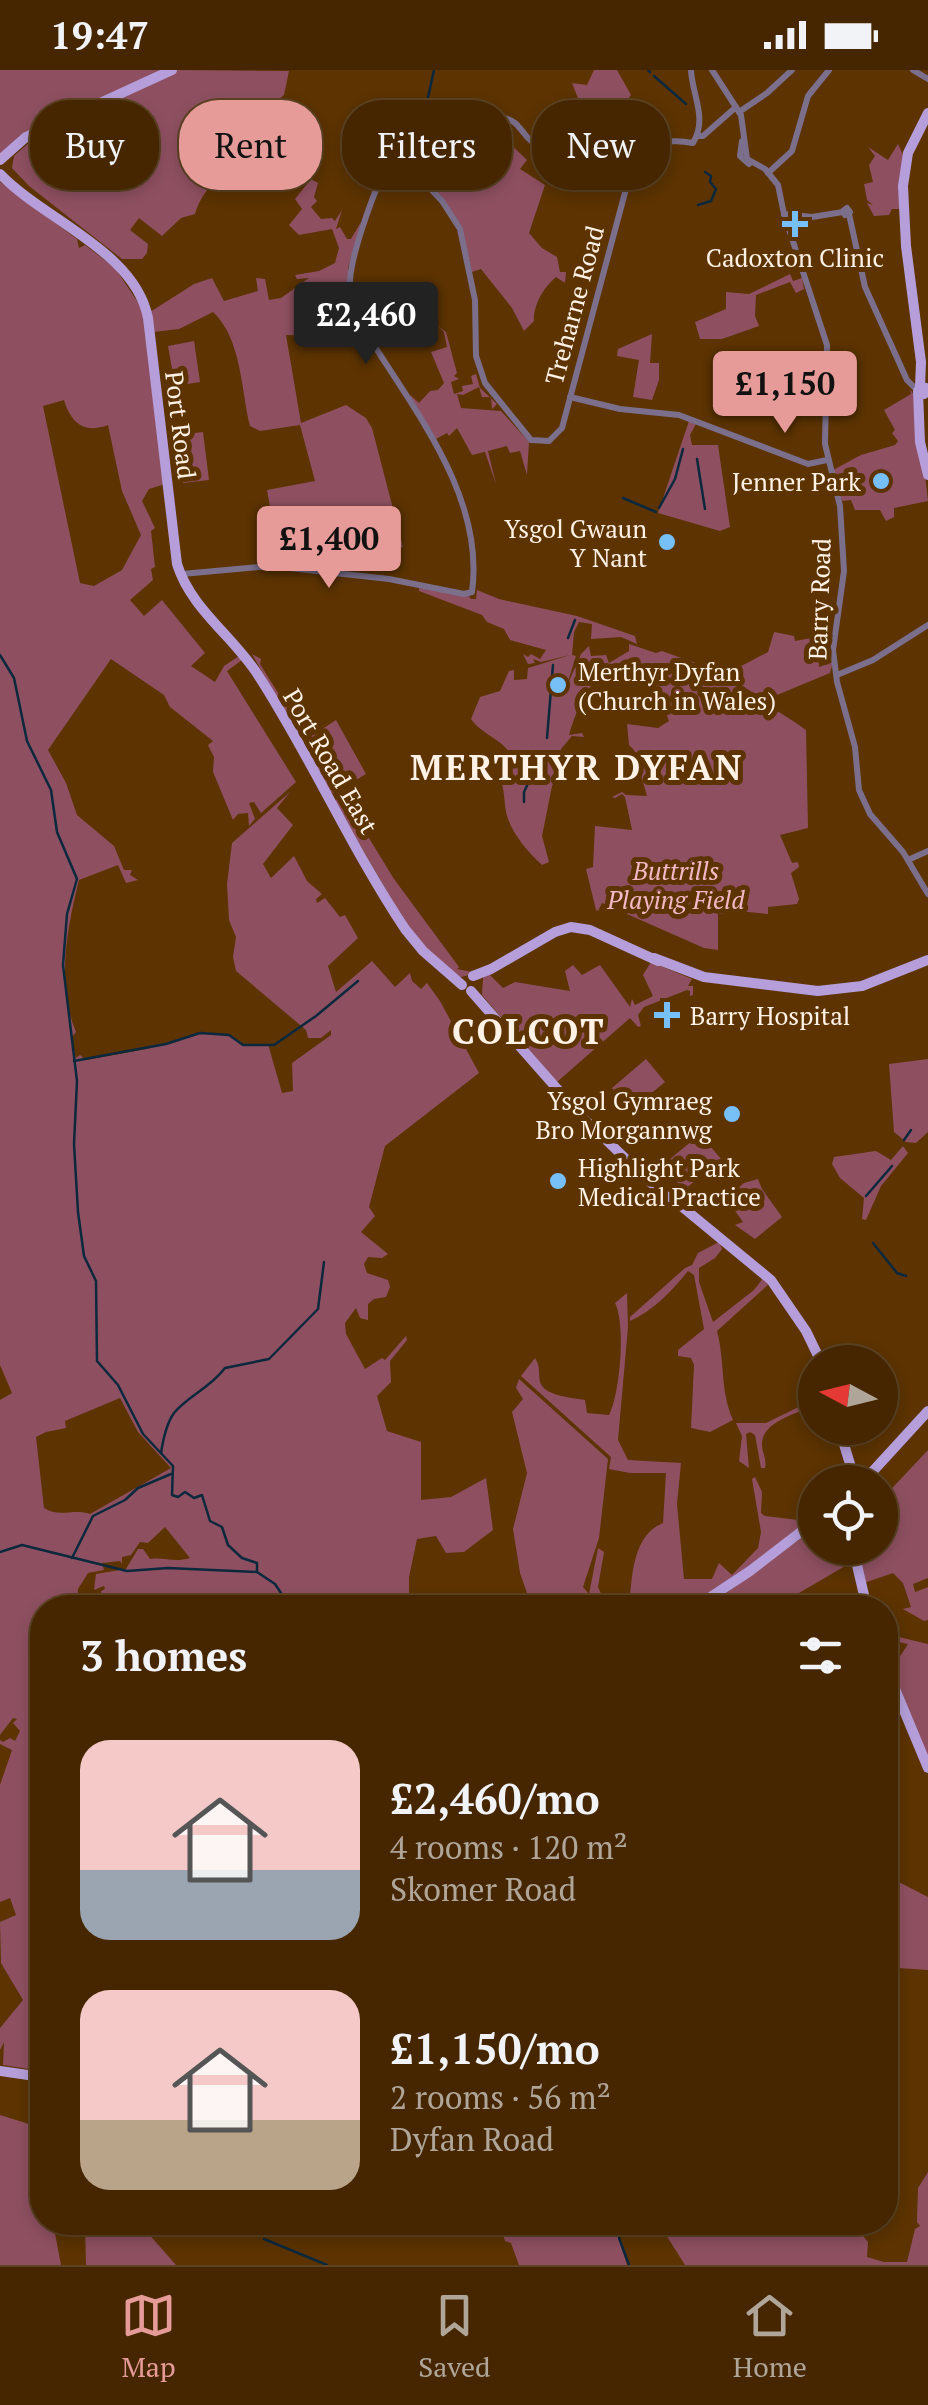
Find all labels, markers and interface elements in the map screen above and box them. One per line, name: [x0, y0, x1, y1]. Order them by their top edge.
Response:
text: 19:47: [50, 10, 149, 60]
chip: Buy: [30, 100, 159, 190]
chip: Rent: [179, 100, 322, 190]
chip: Filters: [342, 100, 512, 190]
chip: New: [532, 100, 670, 190]
marker: Cadoxton Clinic: [782, 211, 808, 237]
street label: Treharne Road: [537, 222, 611, 388]
place label: Cadoxton Clinic: [706, 241, 884, 274]
pin: £2,460: [285, 282, 447, 367]
text: £2,460: [316, 293, 416, 335]
pin: £1,150: [704, 351, 866, 436]
text: £1,150: [735, 362, 835, 404]
street label: Port Road: [158, 369, 204, 481]
place label: Jenner Park: [732, 465, 861, 498]
marker: Jenner Park: [870, 470, 892, 492]
pin: £1,400: [248, 506, 410, 591]
place label: Ysgol Gwaun Y Nant: [504, 512, 647, 574]
text: £1,400: [279, 517, 379, 559]
marker: Ysgol Gwaun Y Nant: [656, 531, 678, 553]
street label: Barry Road: [800, 537, 838, 661]
place label: Merthyr Dyfan (Church in Wales): [578, 655, 776, 717]
marker: Merthyr Dyfan (Church in Wales): [547, 674, 569, 696]
street label: Port Road East: [276, 683, 386, 839]
district label: MERTHYR DYFAN: [410, 744, 744, 790]
park label: Buttrills Playing Field: [606, 854, 745, 916]
place label: Barry Hospital: [690, 999, 850, 1032]
marker: Barry Hospital: [654, 1002, 680, 1028]
district label: COLCOT: [452, 1008, 606, 1054]
place label: Ysgol Gymraeg Bro Morgannwg: [535, 1084, 713, 1146]
marker: Ysgol Gymraeg Bro Morgannwg: [721, 1103, 743, 1125]
place label: Highlight Park Medical Practice: [578, 1151, 761, 1213]
marker: Highlight Park Medical Practice: [547, 1170, 569, 1192]
north arrow: [798, 1345, 898, 1445]
map controls: [798, 1345, 898, 1565]
button: locate: [798, 1465, 898, 1565]
text: 3 homes: [80, 1627, 247, 1683]
icon: filters: [793, 1628, 848, 1683]
text: £2,460/mo: [390, 1770, 600, 1826]
icon: home: [160, 1780, 280, 1900]
text: 4 rooms · 120 m²: [390, 1826, 628, 1868]
text: Skomer Road: [390, 1868, 576, 1910]
text: £1,150/mo: [390, 2020, 600, 2076]
icon: home: [160, 2030, 280, 2150]
text: 2 rooms · 56 m²: [390, 2076, 611, 2118]
text: Dyfan Road: [390, 2118, 554, 2160]
tab: Map: [121, 2288, 176, 2385]
tab: Saved: [418, 2288, 491, 2385]
tab: Home: [733, 2288, 807, 2385]

